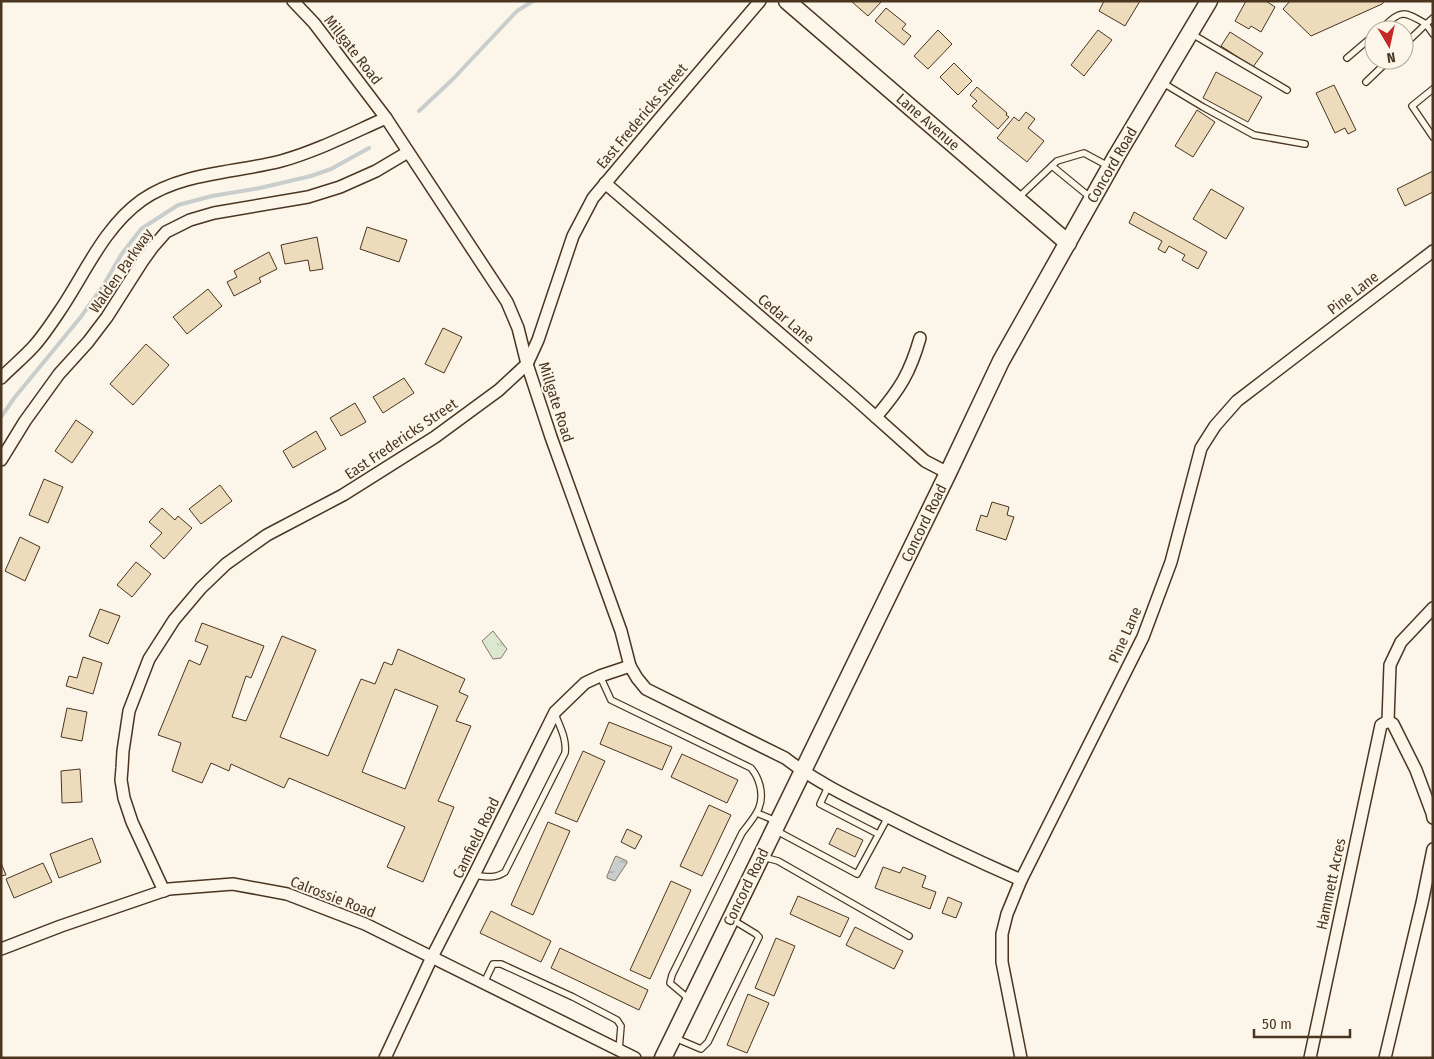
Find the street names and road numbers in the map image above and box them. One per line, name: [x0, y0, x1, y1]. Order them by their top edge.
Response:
street label: Millgate Road: [320, 12, 386, 88]
street label: East Fredericks Street: [593, 60, 691, 172]
street label: Lane Avenue: [893, 90, 963, 154]
street label: Concord Road: [1083, 124, 1141, 206]
street label: Walden Parkway: [85, 225, 157, 317]
street label: Pine Lane: [1324, 268, 1382, 318]
street label: Cedar Lane: [754, 290, 818, 348]
street label: Millgate Road: [535, 360, 577, 444]
street label: East Fredericks Street: [341, 395, 461, 483]
street label: Concord Road: [897, 481, 951, 565]
street label: Pine Lane: [1105, 604, 1145, 666]
street label: Camfield Road: [449, 794, 503, 882]
street label: Hammett Acres: [1313, 837, 1349, 931]
street label: Concord Road: [719, 845, 773, 929]
street label: Calrossie Road: [288, 873, 378, 921]

